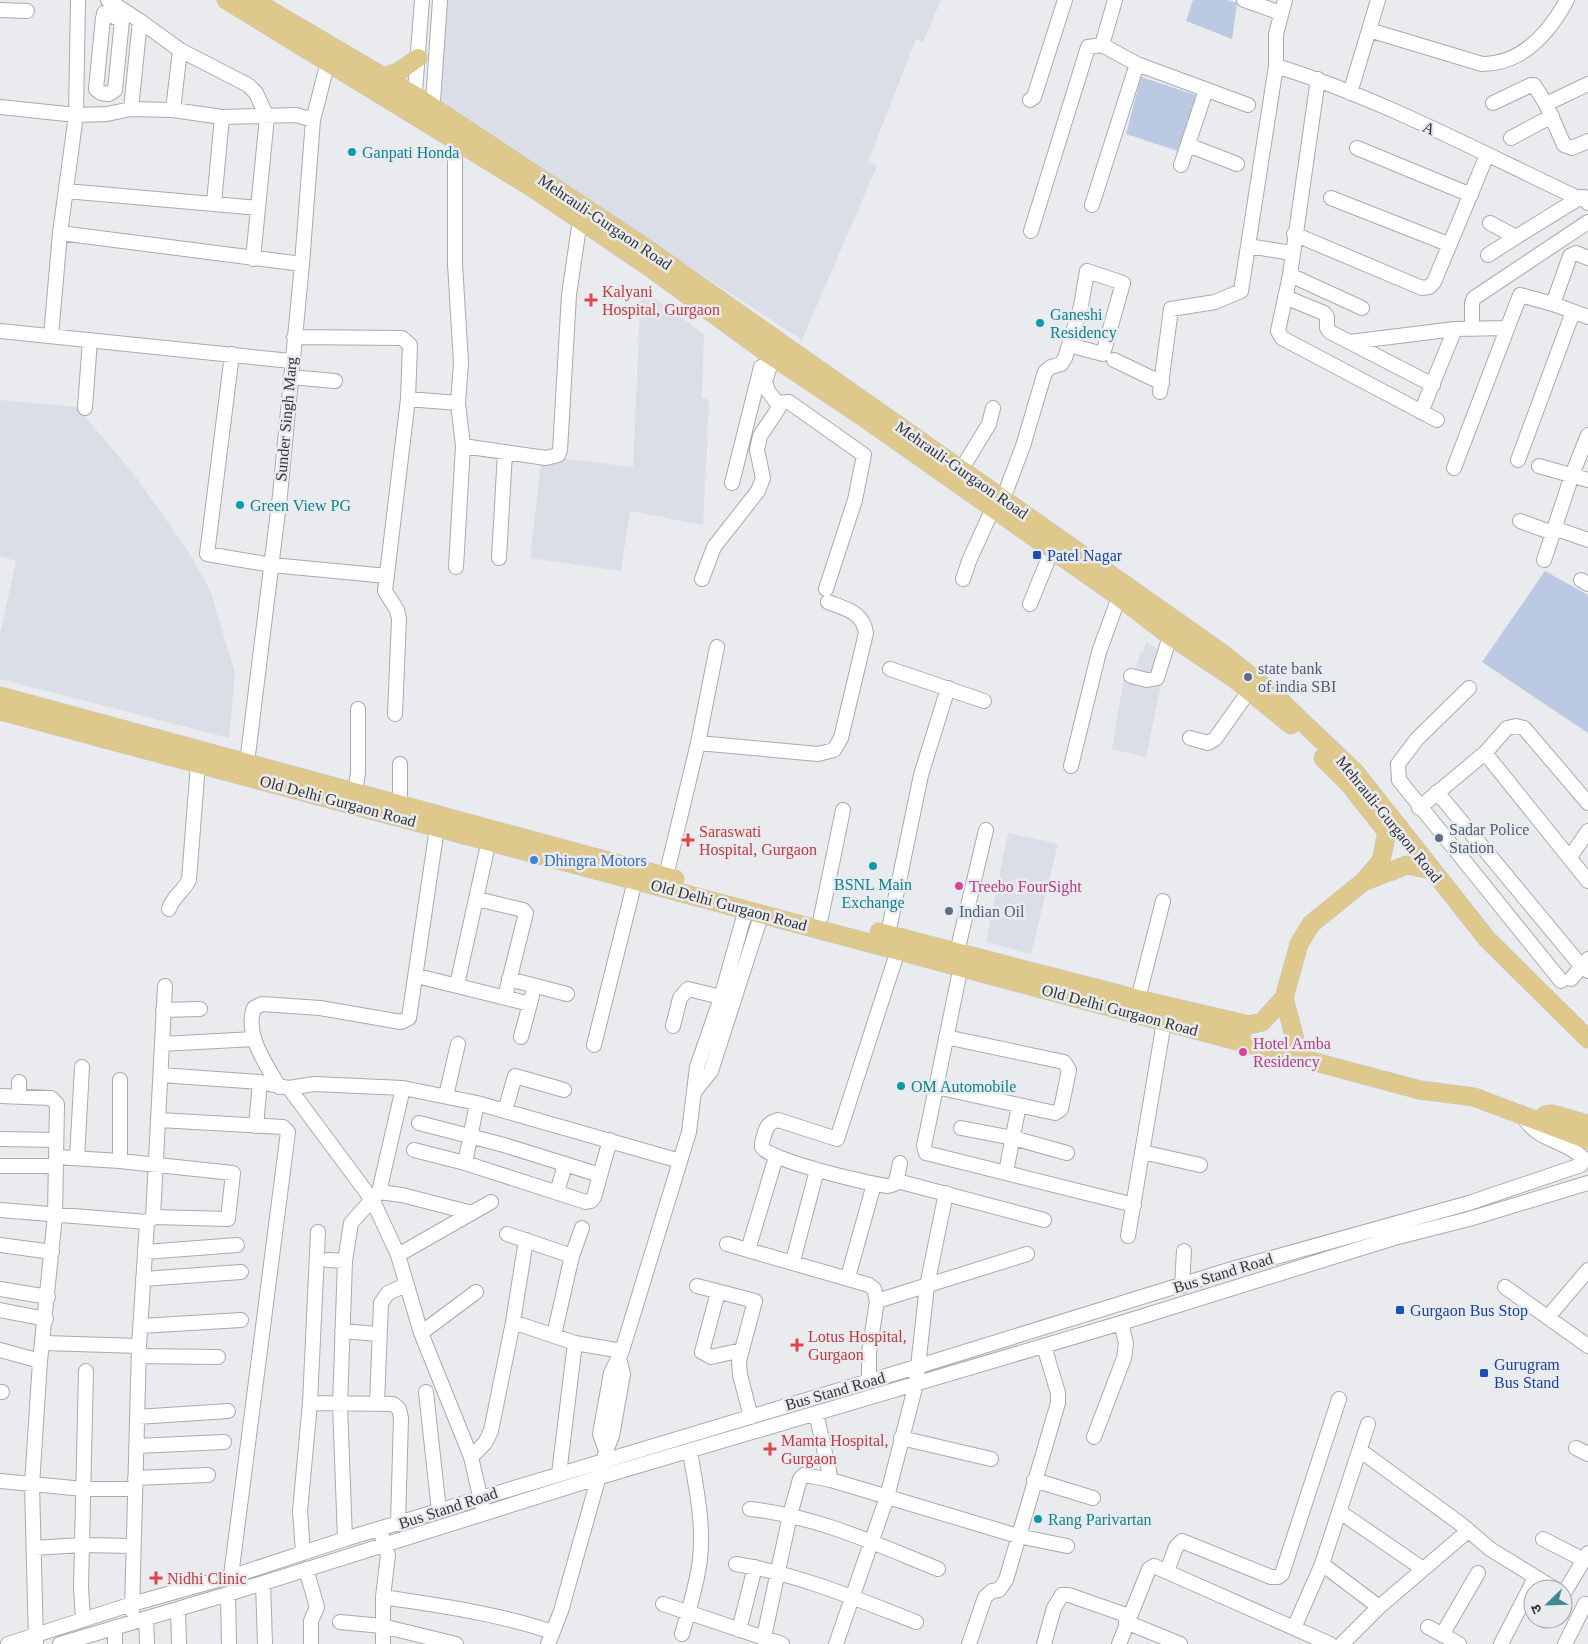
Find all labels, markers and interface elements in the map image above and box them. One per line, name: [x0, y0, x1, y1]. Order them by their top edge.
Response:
street label: A: [1420, 118, 1438, 138]
place label: Ganpati Honda: [362, 144, 459, 162]
marker: Ganpati Honda: [346, 146, 358, 158]
street label: Mehrauli-Gurgaon Road: [534, 171, 675, 274]
place label: Kalyani Hospital, Gurgaon: [602, 283, 720, 319]
marker: Kalyani Hospital, Gurgaon: [584, 293, 598, 307]
place label: Ganeshi Residency: [1050, 306, 1117, 342]
marker: Ganeshi Residency: [1034, 317, 1046, 329]
street label: Sunder Singh Marg: [272, 356, 301, 482]
street label: Mehrauli-Gurgaon Road: [892, 418, 1031, 523]
place label: Green View PG: [250, 497, 351, 514]
marker: Green View PG: [234, 499, 246, 511]
place label: Patel Nagar: [1047, 547, 1123, 565]
marker: Patel Nagar: [1031, 549, 1043, 561]
place label: state bank of india SBI: [1258, 660, 1336, 695]
marker: state bank of india SBI: [1242, 671, 1254, 683]
street label: Mehrauli-Gurgaon Road: [1332, 752, 1445, 886]
street label: Old Delhi Gurgaon Road: [258, 772, 418, 831]
place label: Sadar Police Station: [1449, 821, 1529, 856]
place label: Saraswati Hospital, Gurgaon: [699, 823, 817, 859]
marker: Sadar Police Station: [1433, 832, 1445, 844]
marker: Saraswati Hospital, Gurgaon: [681, 833, 695, 847]
place label: Dhingra Motors: [544, 852, 647, 870]
marker: Dhingra Motors: [528, 854, 540, 866]
marker: BSNL Main Exchange: [867, 860, 879, 872]
street label: Old Delhi Gurgaon Road: [649, 876, 809, 935]
place label: BSNL Main Exchange: [834, 876, 912, 912]
place label: Treebo FourSight: [969, 878, 1082, 896]
marker: Treebo FourSight: [953, 880, 965, 892]
place label: Indian Oil: [959, 903, 1025, 920]
marker: Indian Oil: [943, 905, 955, 917]
street label: Old Delhi Gurgaon Road: [1040, 981, 1200, 1040]
place label: Hotel Amba Residency: [1253, 1035, 1331, 1071]
marker: Hotel Amba Residency: [1237, 1046, 1249, 1058]
place label: OM Automobile: [911, 1078, 1016, 1095]
marker: OM Automobile: [895, 1080, 907, 1092]
street label: Bus Stand Road: [1171, 1250, 1275, 1296]
place label: Gurgaon Bus Stop: [1410, 1302, 1528, 1320]
marker: Gurgaon Bus Stop: [1394, 1304, 1406, 1316]
place label: Lotus Hospital, Gurgaon: [808, 1328, 907, 1364]
marker: Lotus Hospital, Gurgaon: [790, 1338, 804, 1352]
place label: Gurugram Bus Stand: [1494, 1356, 1560, 1391]
marker: Gurugram Bus Stand: [1478, 1367, 1490, 1379]
street label: Bus Stand Road: [783, 1369, 887, 1413]
place label: Mamta Hospital, Gurgaon: [781, 1432, 889, 1468]
marker: Mamta Hospital, Gurgaon: [763, 1442, 777, 1456]
street label: Bus Stand Road: [396, 1484, 500, 1532]
place label: Rang Parivartan: [1048, 1511, 1152, 1529]
marker: Rang Parivartan: [1032, 1513, 1044, 1525]
place label: Nidhi Clinic: [167, 1570, 247, 1587]
marker: Nidhi Clinic: [149, 1571, 163, 1585]
north arrow: [1523, 1579, 1573, 1629]
text: उ: [1528, 1601, 1545, 1616]

